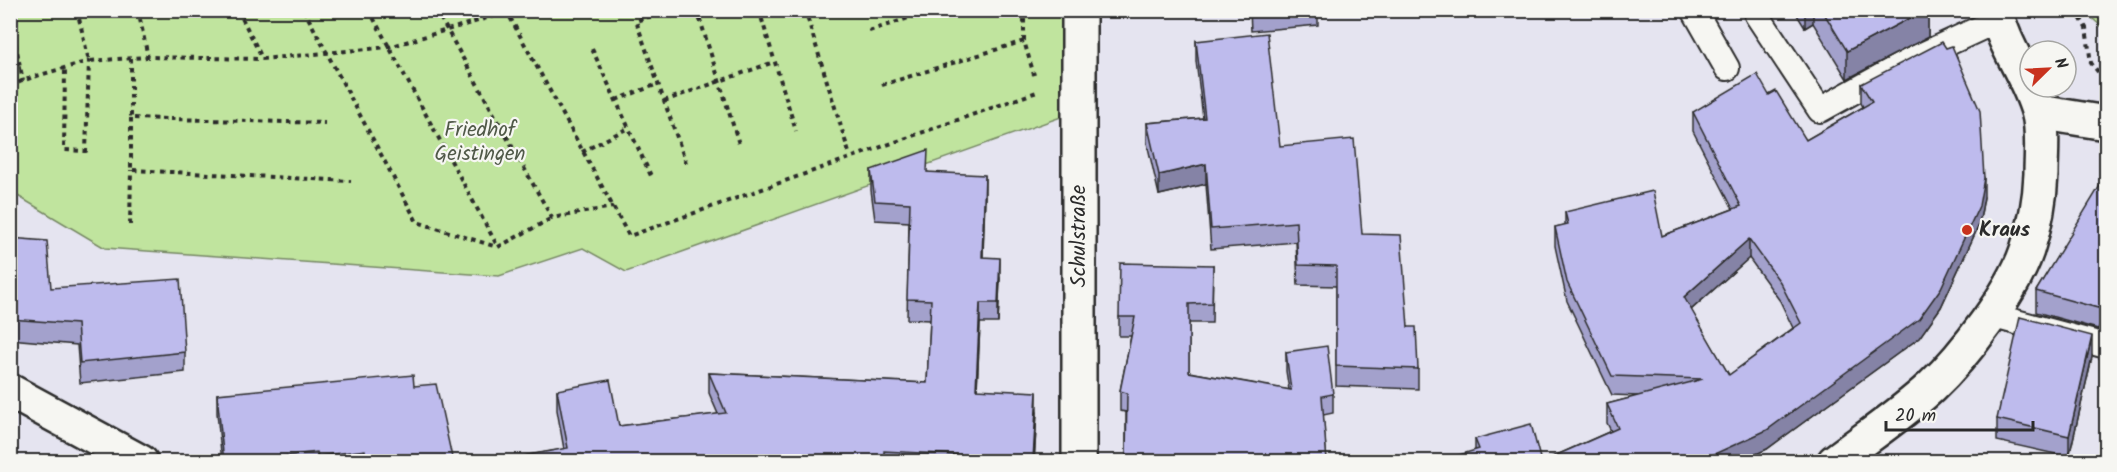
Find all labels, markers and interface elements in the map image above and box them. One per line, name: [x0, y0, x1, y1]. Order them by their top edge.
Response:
north arrow: [2018, 39, 2078, 99]
text: N: [2047, 54, 2074, 73]
park label: Friedhof Geistingen: [434, 114, 526, 171]
street label: Schulstraße: [1063, 184, 1096, 287]
place label: Kraus: [1979, 214, 2030, 247]
marker: Kraus: [1960, 223, 1974, 237]
scale bar: [1886, 394, 2033, 432]
text: 20 m: [1895, 402, 1936, 431]

